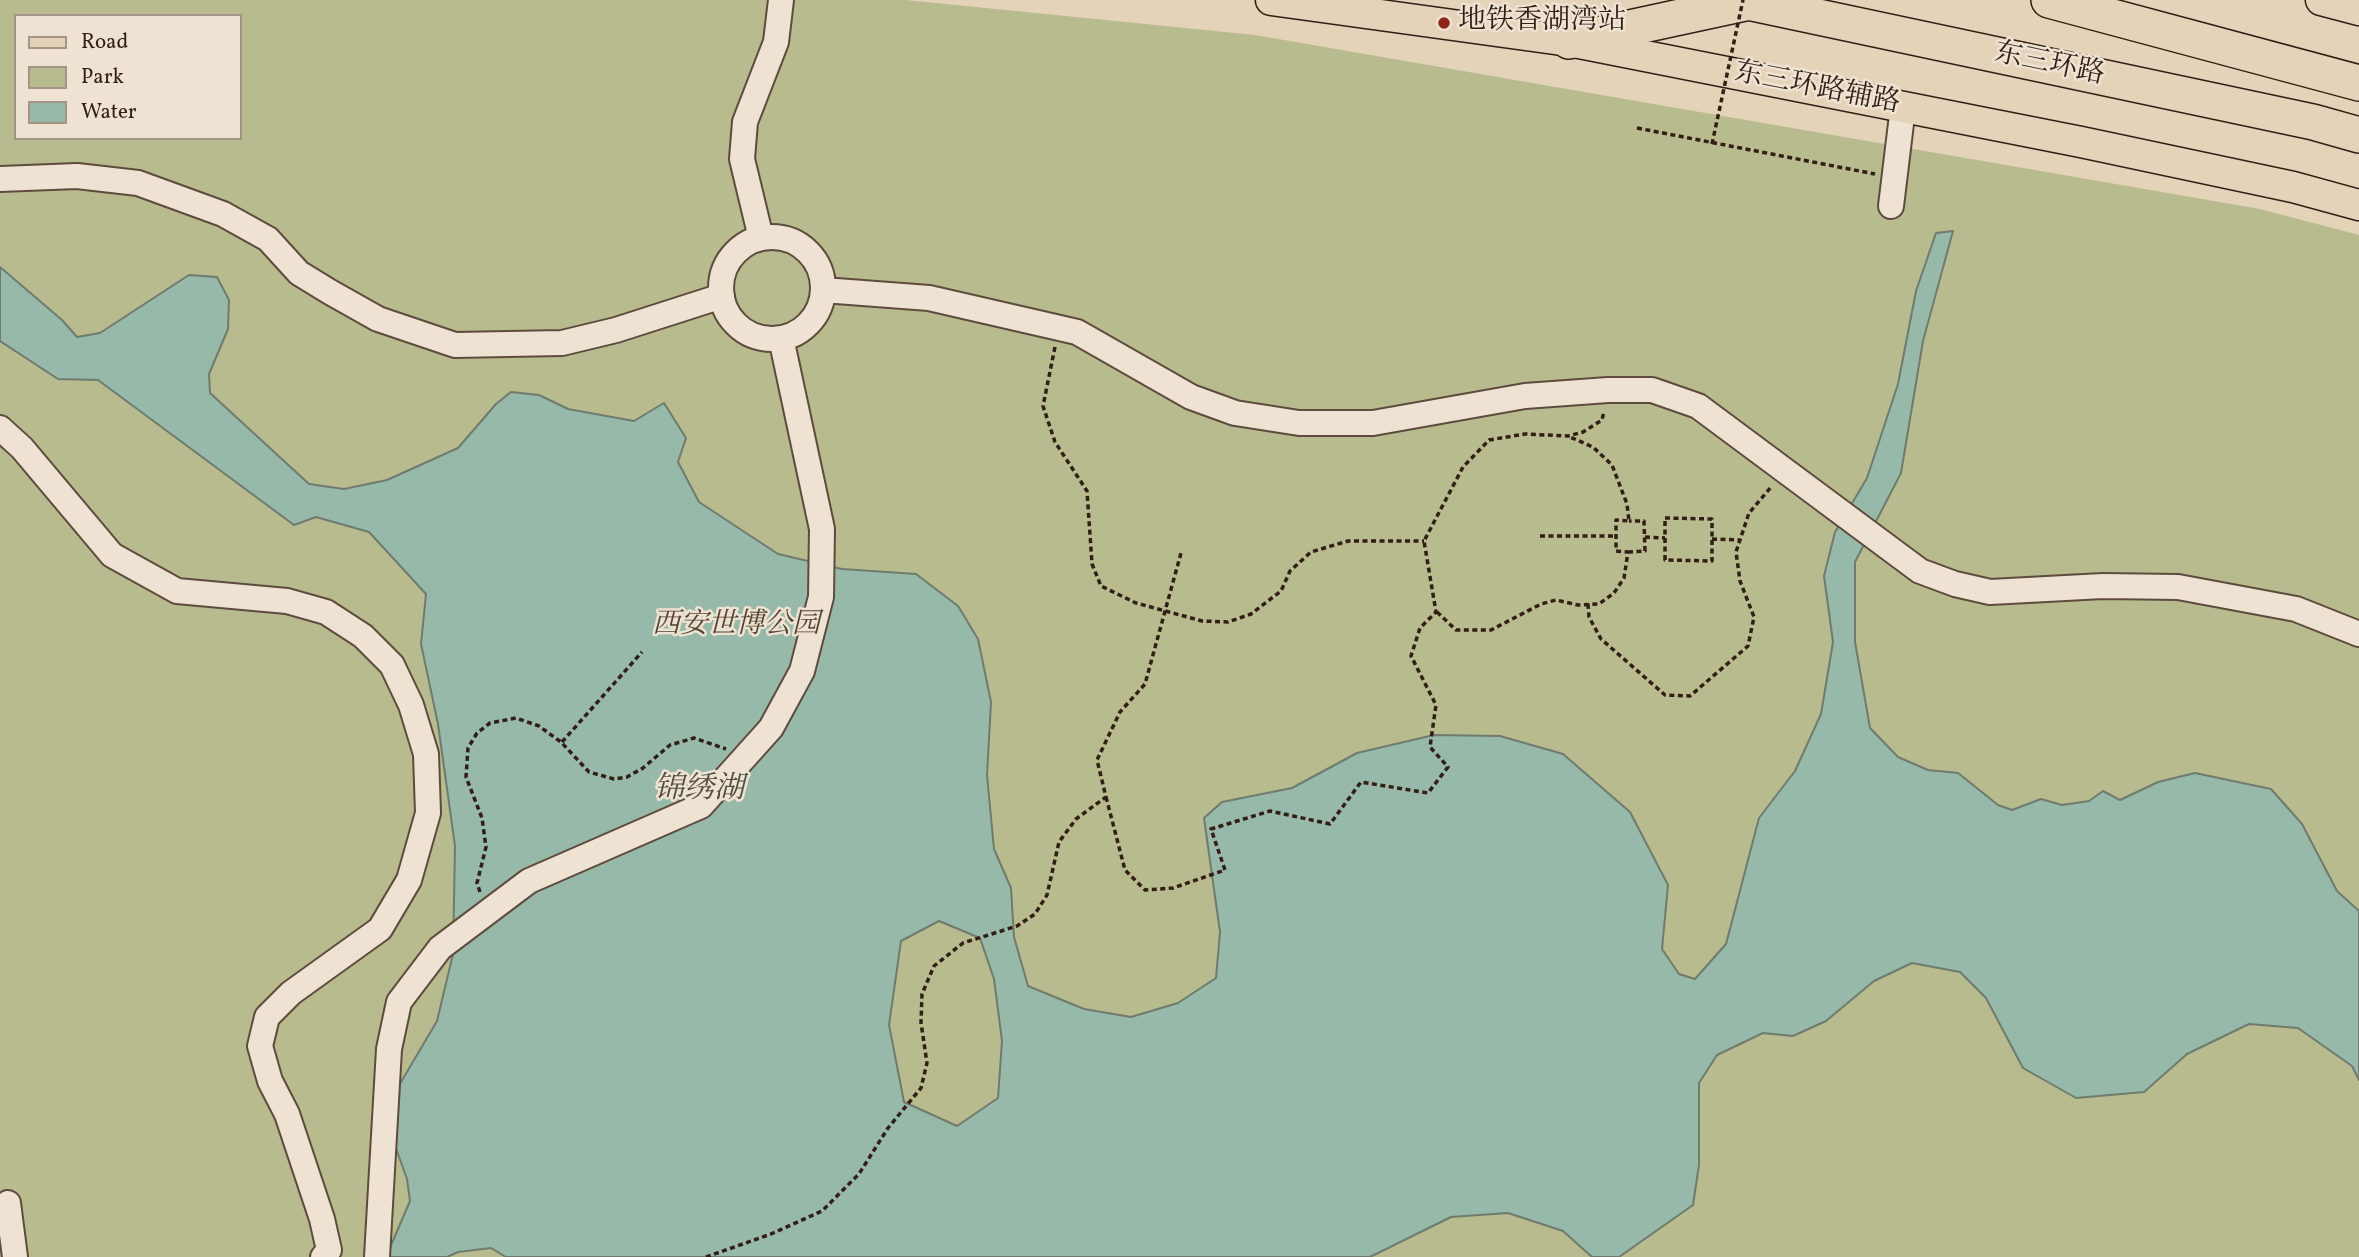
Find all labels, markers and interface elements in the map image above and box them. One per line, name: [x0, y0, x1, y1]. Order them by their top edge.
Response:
place label: 地铁香湖湾站: [1458, 6, 1626, 40]
legend: [14, 14, 242, 140]
marker: 地铁香湖湾站: [1436, 15, 1452, 31]
text: Road: [81, 28, 128, 57]
street label: 东三环路: [1991, 38, 2107, 94]
street label: 东三环路辅路: [1731, 57, 1903, 123]
text: Park: [81, 63, 124, 92]
text: Water: [81, 98, 137, 127]
park label: 西安世博公园: [652, 610, 820, 644]
water label: 锦绣湖: [654, 773, 744, 809]

